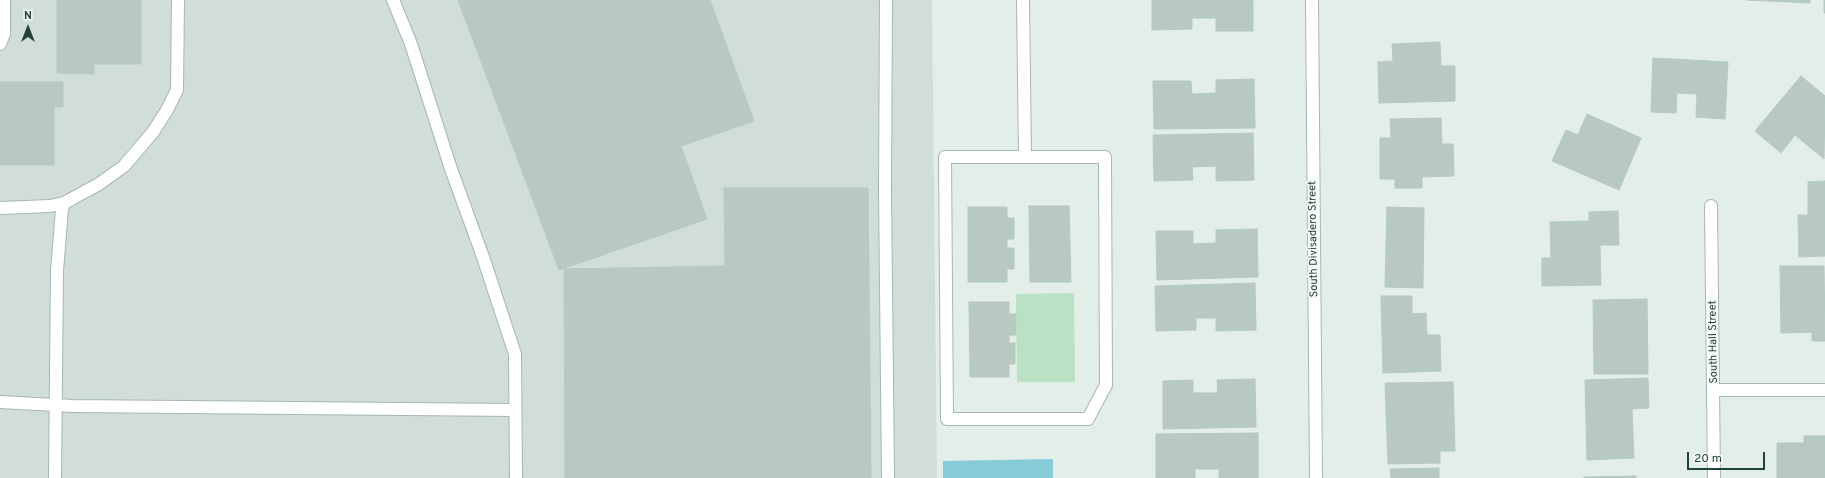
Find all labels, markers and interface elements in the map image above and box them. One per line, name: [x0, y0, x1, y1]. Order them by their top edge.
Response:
north arrow: [8, 8, 48, 48]
text: N: [24, 9, 32, 23]
street label: South Divisadero Street: [1306, 181, 1322, 297]
street label: South Hall Street: [1707, 300, 1721, 384]
scale bar: [1689, 444, 1767, 470]
text: 20 m: [1694, 451, 1722, 467]

